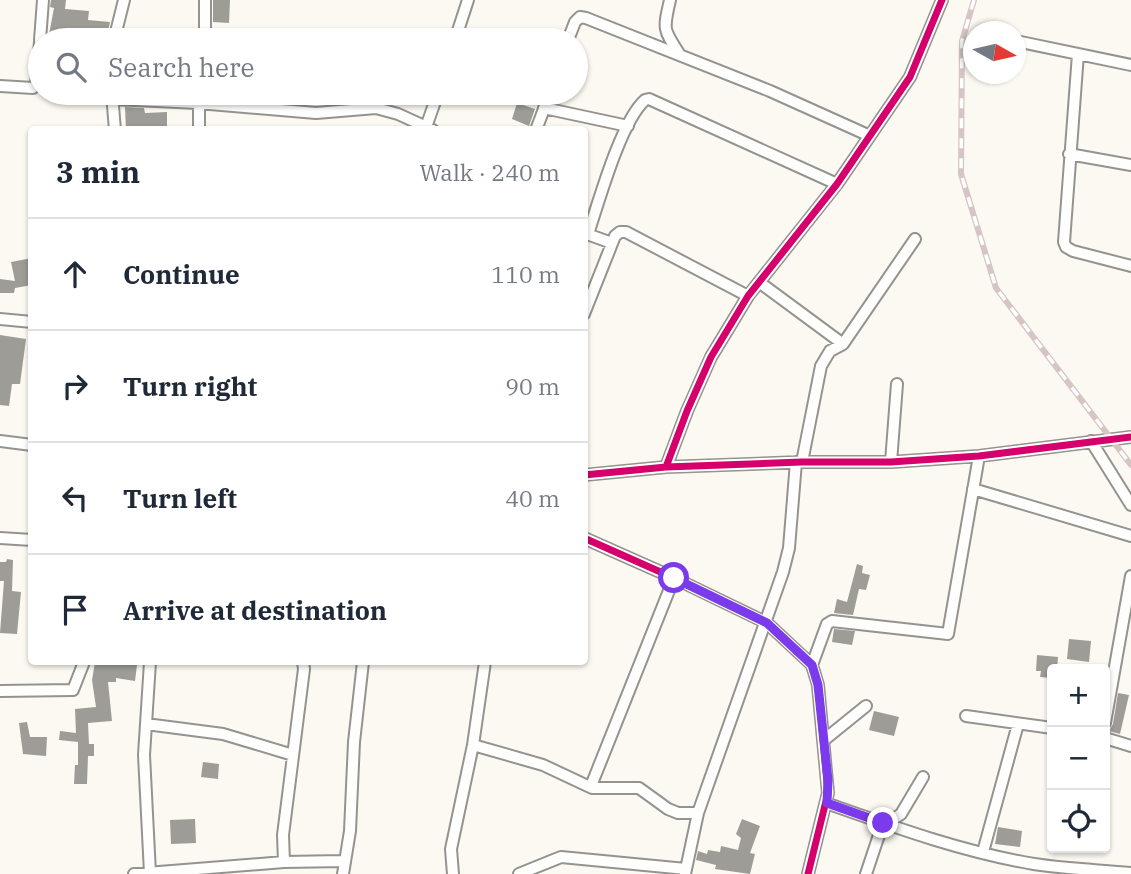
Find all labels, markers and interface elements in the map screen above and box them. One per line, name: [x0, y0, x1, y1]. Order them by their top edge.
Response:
north arrow: [963, 21, 1026, 84]
search box: [28, 28, 588, 105]
icon: search: [52, 48, 90, 86]
text: Search here: [108, 50, 254, 84]
text: 3 min: [56, 152, 140, 191]
text: Walk · 240 m: [419, 157, 560, 187]
icon: ahead: [56, 255, 94, 293]
text: Continue: [123, 257, 240, 291]
text: 110 m: [491, 259, 560, 289]
icon: right: [56, 367, 94, 405]
text: Turn right: [123, 369, 257, 403]
text: 90 m: [505, 371, 560, 401]
icon: left: [56, 479, 94, 517]
text: Turn left: [123, 481, 237, 515]
text: 40 m: [505, 483, 560, 513]
route start: [658, 562, 689, 593]
icon: arrive: [56, 591, 94, 629]
text: Arrive at destination: [123, 593, 387, 627]
map controls: [1047, 664, 1110, 853]
button: +: [1047, 664, 1110, 727]
button: −: [1047, 727, 1110, 790]
button: locate: [1047, 790, 1110, 853]
route end: [867, 807, 898, 838]

